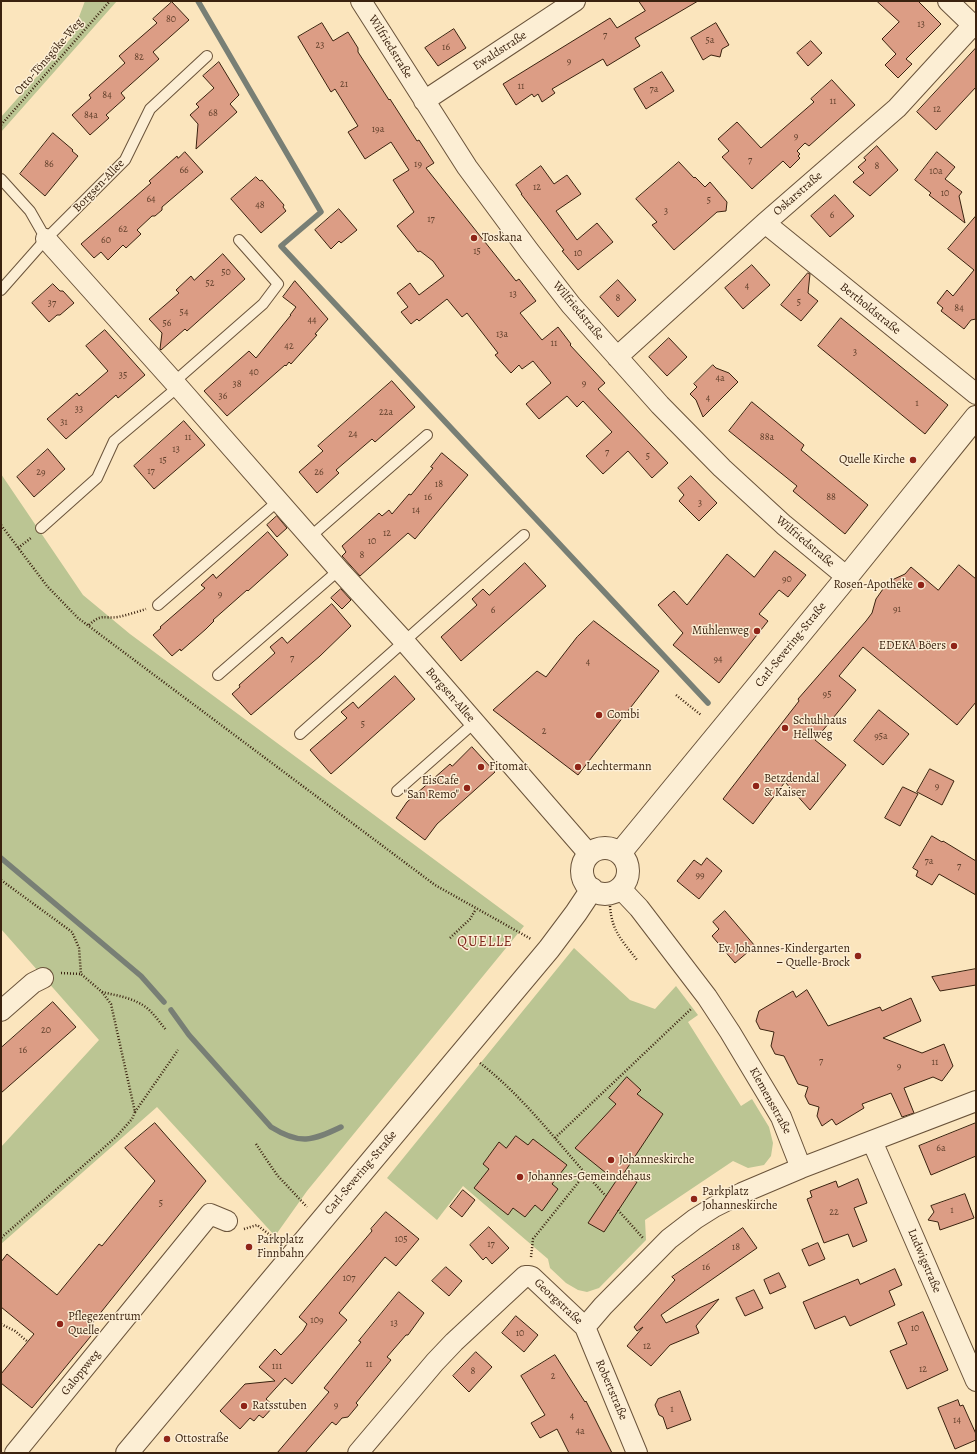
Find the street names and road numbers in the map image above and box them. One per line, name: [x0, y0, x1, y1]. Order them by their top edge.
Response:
street label: Wilfriedstraße: [365, 13, 415, 81]
street label: Otto-Tönsgöke-Weg: [12, 16, 86, 98]
street label: Ewaldstraße: [470, 28, 530, 74]
street label: Borgsen-Allee: [70, 157, 128, 215]
street label: Oskarstraße: [770, 169, 826, 219]
street label: Wilfriedstraße: [549, 279, 607, 343]
street label: Bertholdstraße: [837, 280, 903, 338]
street label: Wilfriedstraße: [773, 513, 837, 571]
street label: Carl-Severing-Straße: [752, 600, 830, 690]
street label: Borgsen-Allee: [422, 665, 478, 725]
street label: Klemensstraße: [746, 1065, 794, 1137]
street label: Carl-Severing-Straße: [322, 1128, 400, 1218]
street label: Ludwigstraße: [904, 1227, 944, 1295]
street label: Georgstraße: [531, 1276, 585, 1328]
street label: Galoppweg: [58, 1347, 104, 1399]
street label: Robertstraße: [592, 1358, 630, 1422]

